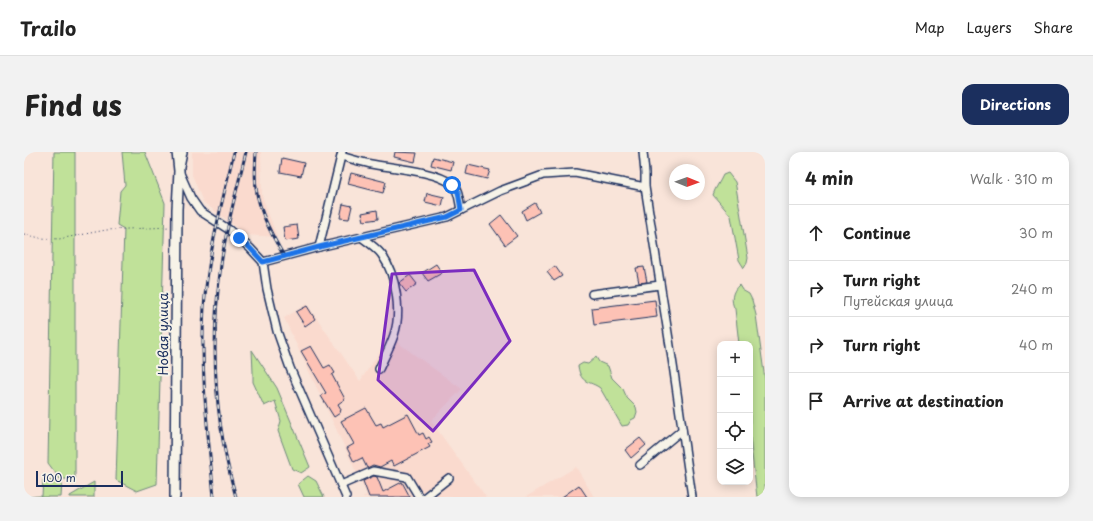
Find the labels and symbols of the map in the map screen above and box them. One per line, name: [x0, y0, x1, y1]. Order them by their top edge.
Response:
north arrow: [669, 164, 705, 200]
route start: [443, 176, 461, 194]
route end: [230, 229, 248, 247]
street label: Новая улица: [153, 292, 172, 375]
scale bar: [36, 469, 123, 488]

